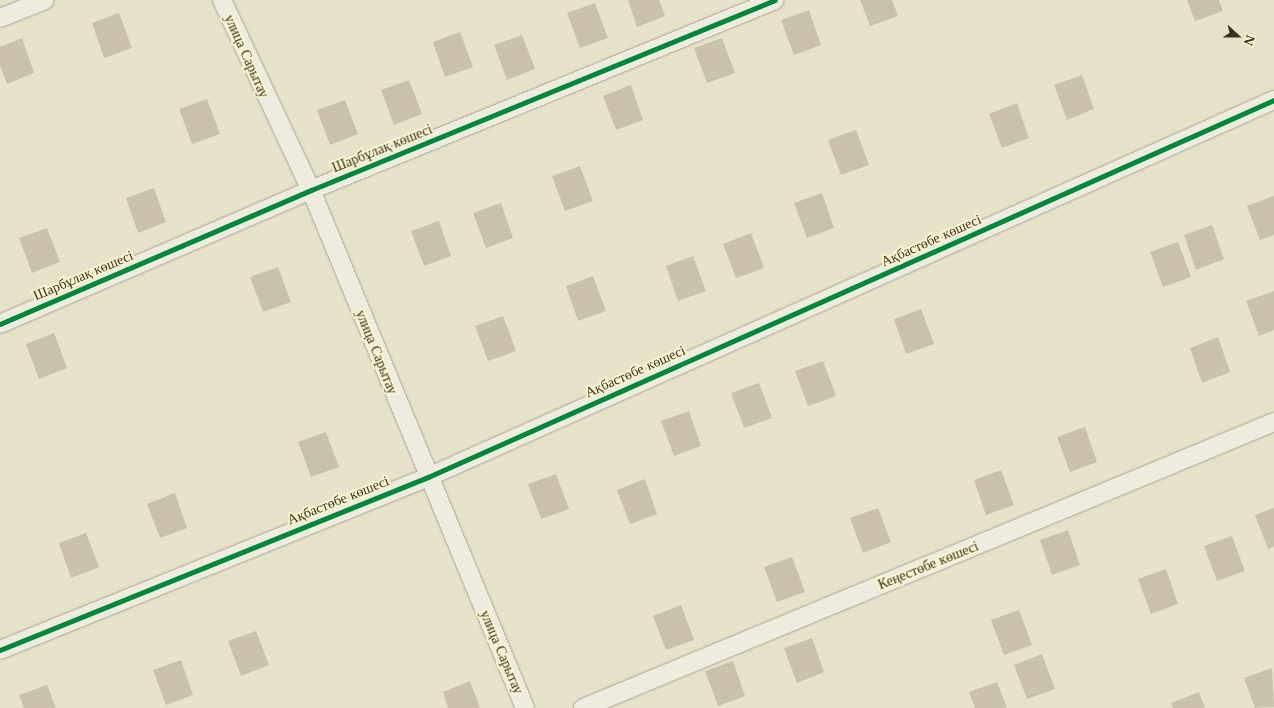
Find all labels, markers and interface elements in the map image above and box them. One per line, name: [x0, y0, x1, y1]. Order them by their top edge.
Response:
street label: улица Сарытау: [221, 12, 273, 100]
north arrow: [1218, 16, 1258, 56]
text: N: [1241, 33, 1258, 48]
street label: Шарбұлақ көшесі: [329, 120, 435, 176]
street label: Ақбастөбе көшесі: [878, 210, 984, 270]
street label: Шарбұлақ көшесі: [31, 246, 135, 304]
street label: улица Сарытау: [352, 307, 402, 397]
street label: Ақбастөбе көшесі: [582, 341, 688, 401]
street label: Ақбастөбе көшесі: [285, 472, 391, 528]
street label: Кеңестөбе көшесі: [875, 537, 981, 593]
street label: улица Сарытау: [477, 608, 527, 696]

